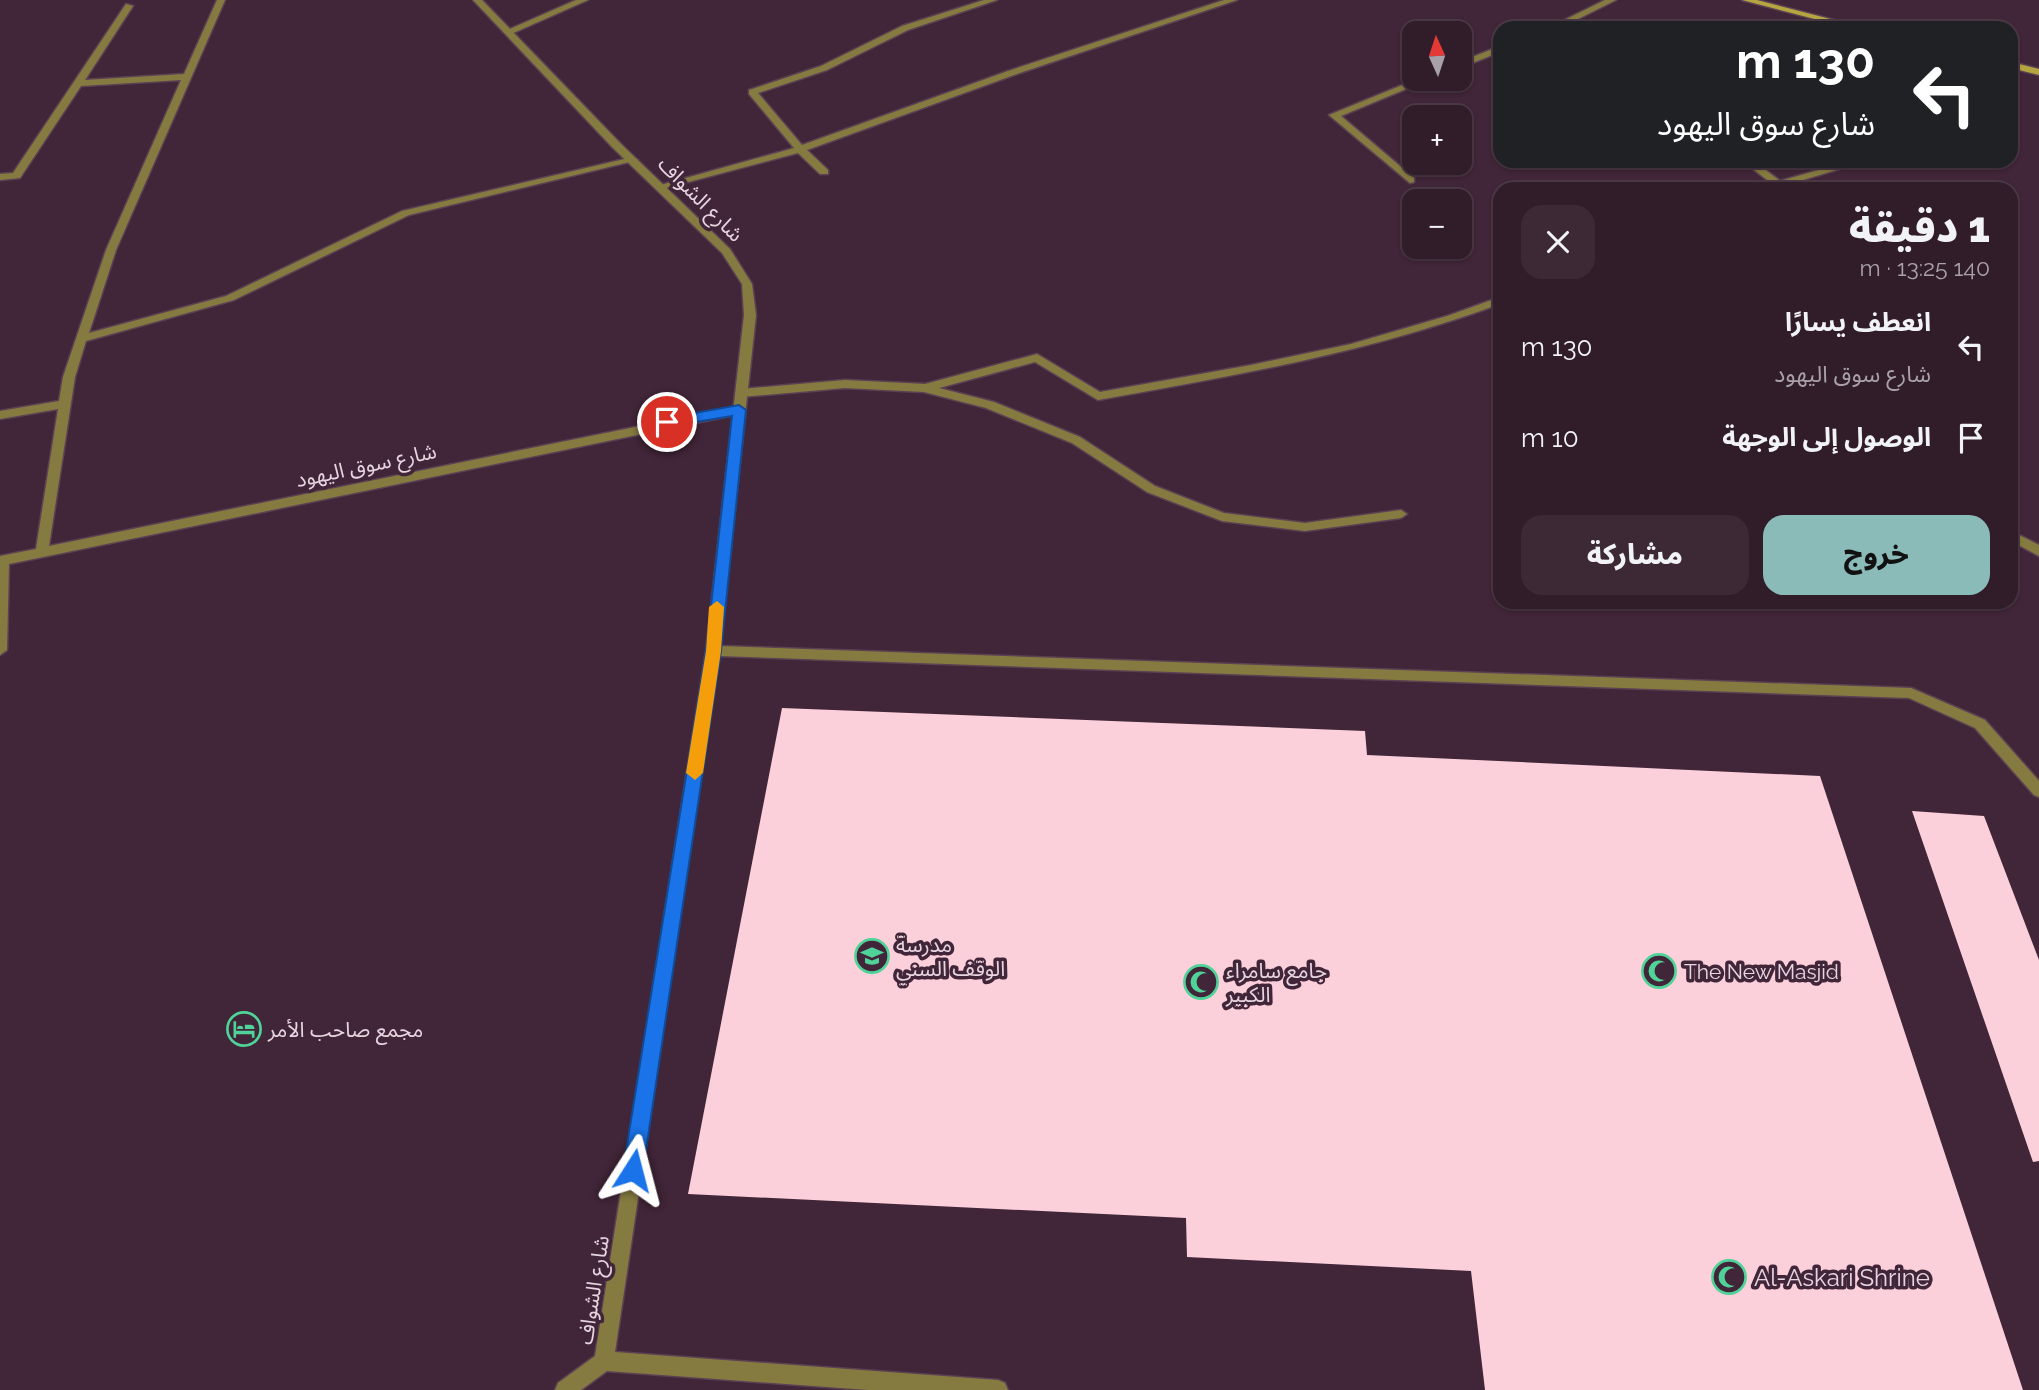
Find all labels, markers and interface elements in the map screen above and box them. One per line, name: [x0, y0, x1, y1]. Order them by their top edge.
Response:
north arrow: [1402, 21, 1472, 91]
map controls: [1402, 21, 1472, 259]
text: 130 m: [1736, 32, 1875, 89]
icon: left: [1899, 49, 1990, 140]
button: +: [1402, 105, 1472, 175]
text: شارع سوق اليهود: [1657, 105, 1875, 142]
street label: شارع الشواف: [651, 151, 749, 249]
button: −: [1402, 189, 1472, 259]
text: 1 دقيقة: [1849, 203, 1990, 252]
button: close: [1521, 205, 1595, 279]
text: 140 m · 13:25: [1859, 254, 1990, 281]
text: انعطف يسارًا: [1785, 307, 1931, 337]
icon: left: [1952, 328, 1990, 366]
text: 130 m: [1521, 332, 1592, 362]
text: شارع سوق اليهود: [1774, 360, 1931, 387]
pin: [637, 392, 697, 452]
icon: arrive: [648, 403, 686, 441]
icon: arrive: [1952, 419, 1990, 457]
text: الوصول إلى الوجهة: [1722, 422, 1931, 452]
text: 10 m: [1521, 423, 1579, 453]
street label: شارع سوق اليهود: [293, 438, 439, 495]
button: مشاركة: [1521, 515, 1749, 595]
button: خروج: [1763, 515, 1990, 595]
place label: مدرسة الوقف السني: [896, 932, 1005, 984]
school or university icon: مدرسة الوقف السني: [853, 937, 891, 975]
mosque icon: The New Masjid: [1640, 952, 1678, 990]
place label: جامع سامراء الكبير: [1225, 958, 1327, 1007]
place label: The New Masjid: [1684, 959, 1839, 984]
mosque icon: جامع سامراء الكبير: [1182, 963, 1220, 1001]
hotel icon: مجمع صاحب الأمر: [225, 1010, 263, 1048]
place label: مجمع صاحب الأمر: [267, 1017, 423, 1045]
position arrow: [596, 1133, 670, 1207]
street label: شارع الشواف: [572, 1234, 617, 1347]
mosque icon: Al-Askari Shrine: [1710, 1258, 1748, 1296]
place label: Al-Askari Shrine: [1754, 1263, 1930, 1292]

